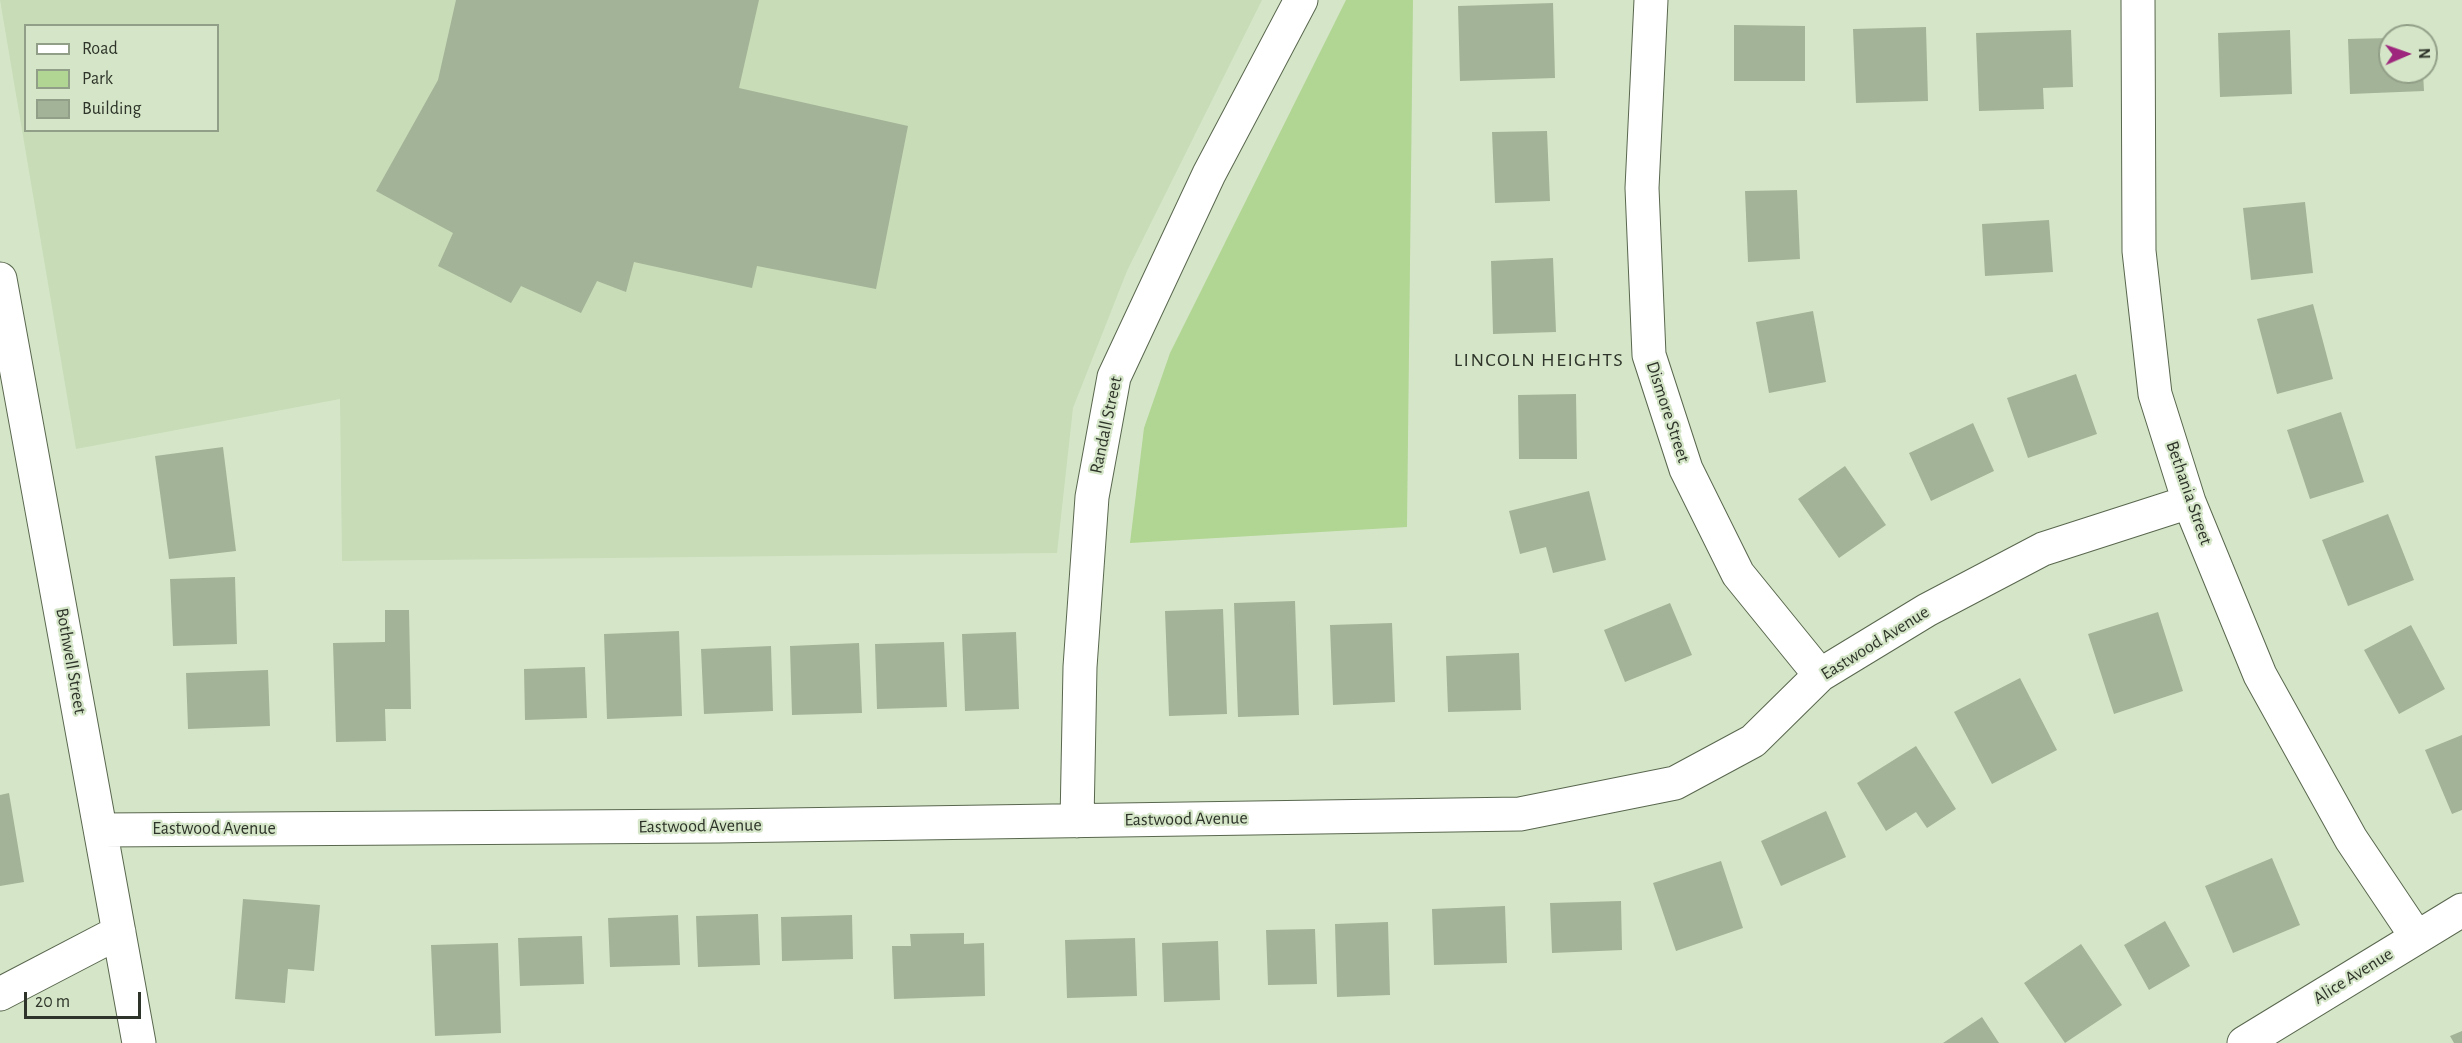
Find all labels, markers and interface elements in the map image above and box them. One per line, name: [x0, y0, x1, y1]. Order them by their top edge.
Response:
legend: [24, 24, 219, 132]
north arrow: [2378, 24, 2438, 84]
text: Road: [82, 40, 118, 58]
text: N: [2416, 48, 2432, 59]
text: Park: [82, 70, 113, 88]
text: Building: [82, 100, 141, 118]
district label: LINCOLN HEIGHTS: [1454, 348, 1624, 372]
street label: Dismore Street: [1641, 359, 1695, 465]
street label: Randall Street: [1085, 374, 1127, 476]
street label: Bethania Street: [2161, 438, 2217, 548]
street label: Eastwood Avenue: [1817, 601, 1933, 685]
street label: Bothwell Street: [51, 606, 91, 716]
street label: Eastwood Avenue: [1124, 807, 1248, 831]
street label: Eastwood Avenue: [638, 814, 762, 838]
street label: Eastwood Avenue: [152, 818, 276, 840]
street label: Alice Avenue: [2309, 943, 2397, 1009]
scale bar: [27, 980, 144, 1018]
text: 20 m: [35, 993, 70, 1011]

